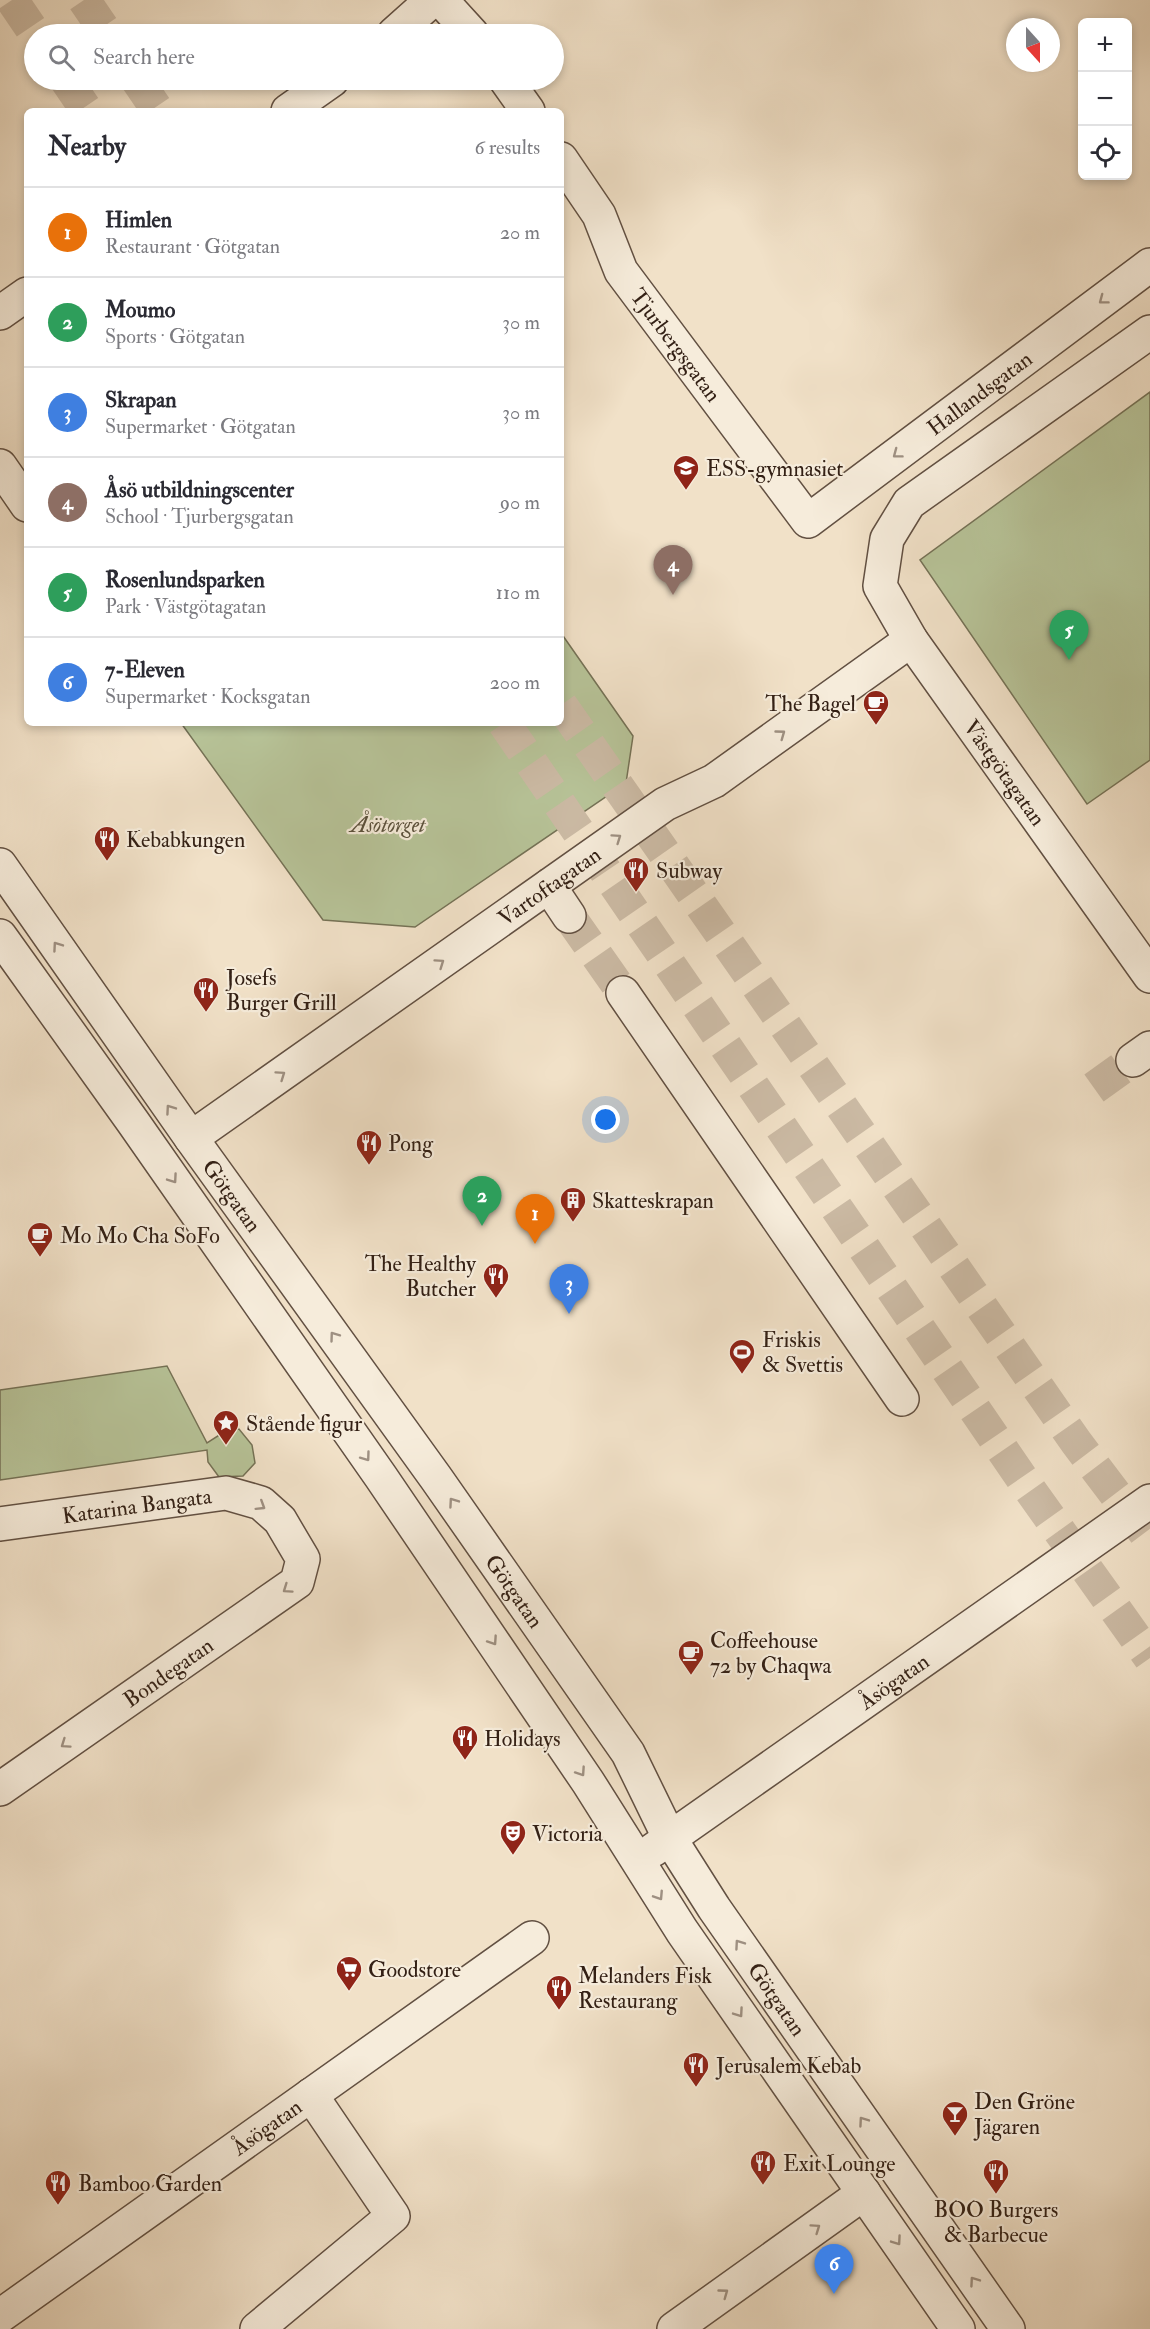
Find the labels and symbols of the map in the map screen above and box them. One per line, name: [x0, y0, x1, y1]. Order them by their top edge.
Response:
north arrow: [1006, 18, 1060, 72]
street label: Tjurbergsgatan: [624, 283, 727, 408]
one-way arrow: [1099, 293, 1110, 304]
street label: Hallandsgatan: [922, 345, 1038, 442]
one-way arrow: [892, 447, 903, 458]
school or university icon: ESS-gymnasiet: [671, 453, 701, 491]
place label: ESS-gymnasiet: [706, 455, 843, 483]
pin: 4: [654, 546, 692, 595]
pin: 5: [1050, 610, 1088, 660]
cafe icon: The Bagel: [861, 688, 891, 726]
place label: The Bagel: [765, 690, 856, 718]
street label: Västgötagatan: [957, 714, 1052, 832]
one-way arrow: [774, 730, 785, 741]
park label: Åsötorget: [349, 810, 427, 839]
restaurant icon: Kebabkungen: [92, 824, 122, 862]
place label: Kebabkungen: [126, 826, 245, 854]
one-way arrow: [610, 834, 621, 845]
street label: Vartoftagatan: [493, 841, 606, 932]
restaurant icon: Subway: [621, 855, 651, 893]
place label: Subway: [656, 857, 722, 885]
one-way arrow: [53, 942, 64, 953]
one-way arrow: [434, 959, 445, 970]
place label: Josefs Burger Grill: [225, 964, 337, 1017]
restaurant icon: Josefs Burger Grill: [191, 975, 221, 1013]
one-way arrow: [275, 1071, 286, 1082]
one-way arrow: [166, 1105, 177, 1116]
your location: [591, 1105, 620, 1134]
restaurant icon: Pong: [354, 1128, 384, 1166]
place label: Pong: [388, 1130, 434, 1158]
street label: Götgatan: [196, 1154, 267, 1238]
one-way arrow: [166, 1173, 177, 1184]
pin: 2: [462, 1176, 502, 1226]
building icon: Skatteskrapan: [558, 1185, 588, 1223]
place label: Skatteskrapan: [592, 1187, 714, 1216]
pin: 1: [516, 1194, 554, 1244]
cafe icon: Mo Mo Cha SoFo: [25, 1220, 55, 1258]
place label: Mo Mo Cha SoFo: [60, 1222, 220, 1250]
place label: The Healthy Butcher: [365, 1250, 477, 1303]
restaurant icon: The Healthy Butcher: [481, 1261, 511, 1299]
pin: 3: [550, 1264, 588, 1314]
place label: Friskis & Svettis: [762, 1326, 843, 1379]
one-way arrow: [330, 1332, 341, 1343]
sports icon: Friskis & Svettis: [727, 1337, 757, 1375]
place icon: Stående figur: [211, 1408, 241, 1446]
place label: Stående figur: [246, 1410, 363, 1438]
one-way arrow: [359, 1450, 370, 1461]
street label: Katarina Bangata: [60, 1482, 214, 1530]
one-way arrow: [449, 1498, 460, 1509]
one-way arrow: [255, 1499, 266, 1510]
street label: Götgatan: [479, 1549, 549, 1634]
one-way arrow: [283, 1582, 294, 1593]
place label: Coffeehouse 72 by Chaqwa: [710, 1627, 832, 1680]
street label: Bondegatan: [118, 1632, 219, 1714]
one-way arrow: [486, 1634, 497, 1645]
cafe icon: Coffeehouse 72 by Chaqwa: [676, 1638, 706, 1676]
street label: Åsögatan: [852, 1648, 935, 1717]
restaurant icon: Holidays: [450, 1723, 480, 1761]
place label: Holidays: [484, 1725, 560, 1753]
one-way arrow: [60, 1737, 71, 1748]
one-way arrow: [574, 1765, 585, 1776]
theatre icon: Victoria: [498, 1818, 528, 1856]
place label: Victoria: [532, 1820, 604, 1848]
one-way arrow: [652, 1890, 664, 1900]
one-way arrow: [735, 1940, 746, 1951]
supermarket icon: Goodstore: [334, 1954, 364, 1992]
place label: Goodstore: [368, 1956, 461, 1984]
street label: Götgatan: [741, 1957, 812, 2042]
place label: Melanders Fisk Restaurang: [578, 1962, 712, 2015]
restaurant icon: Melanders Fisk Restaurang: [544, 1973, 574, 2011]
one-way arrow: [732, 2007, 743, 2018]
restaurant icon: Jerusalem Kebab: [681, 2050, 711, 2088]
place label: Jerusalem Kebab: [715, 2052, 861, 2080]
place label: Den Gröne Jägaren: [973, 2088, 1075, 2141]
street label: Åsögatan: [225, 2093, 308, 2162]
bar icon: Den Gröne Jägaren: [940, 2099, 970, 2137]
one-way arrow: [859, 2117, 870, 2128]
restaurant icon: Exit Lounge: [748, 2148, 778, 2186]
place label: Exit Lounge: [783, 2150, 895, 2178]
restaurant icon: BOO Burgers & Barbecue: [981, 2157, 1011, 2195]
restaurant icon: Bamboo Garden: [43, 2168, 73, 2206]
place label: Bamboo Garden: [78, 2170, 222, 2198]
place label: BOO Burgers & Barbecue: [934, 2196, 1058, 2249]
one-way arrow: [809, 2224, 820, 2235]
one-way arrow: [890, 2235, 901, 2246]
pin: 6: [814, 2244, 854, 2294]
one-way arrow: [970, 2277, 981, 2288]
one-way arrow: [717, 2289, 728, 2300]

